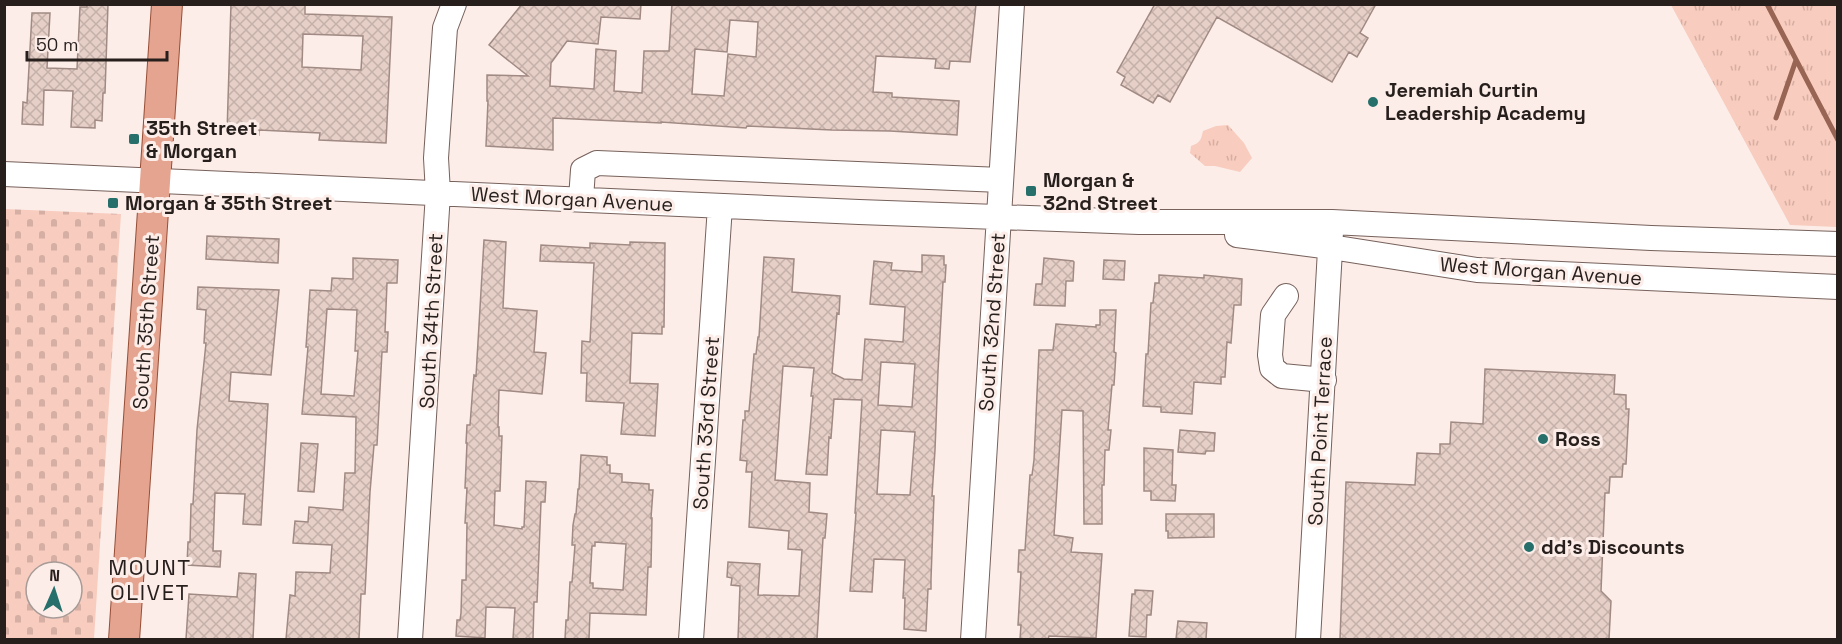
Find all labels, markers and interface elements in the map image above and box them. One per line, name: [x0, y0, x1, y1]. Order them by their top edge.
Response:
scale bar: [27, 24, 166, 62]
text: 50 m: [36, 33, 78, 56]
place label: Jeremiah Curtin Leadership Academy: [1385, 77, 1586, 126]
marker: Jeremiah Curtin Leadership Academy: [1366, 95, 1380, 109]
place label: 35th Street & Morgan: [146, 115, 257, 164]
marker: 35th Street & Morgan: [127, 132, 141, 146]
place label: Morgan & 32nd Street: [1043, 167, 1158, 216]
street label: West Morgan Avenue: [470, 181, 674, 217]
marker: Morgan & 32nd Street: [1024, 184, 1038, 198]
place label: Morgan & 35th Street: [125, 190, 332, 216]
marker: Morgan & 35th Street: [106, 196, 120, 210]
street label: South 32nd Street: [973, 232, 1011, 412]
street label: South 34th Street: [413, 233, 449, 409]
street label: South 35th Street: [127, 234, 165, 410]
street label: West Morgan Avenue: [1439, 251, 1643, 291]
street label: South 33rd Street: [687, 335, 725, 511]
street label: South Point Terrace: [1302, 336, 1338, 526]
place label: Ross: [1555, 426, 1601, 452]
marker: Ross: [1536, 432, 1550, 446]
place label: dd's Discounts: [1541, 534, 1685, 560]
marker: dd's Discounts: [1522, 540, 1536, 554]
district label: MOUNT OLIVET: [108, 553, 192, 606]
north arrow: [24, 560, 84, 620]
text: N: [49, 565, 61, 586]

